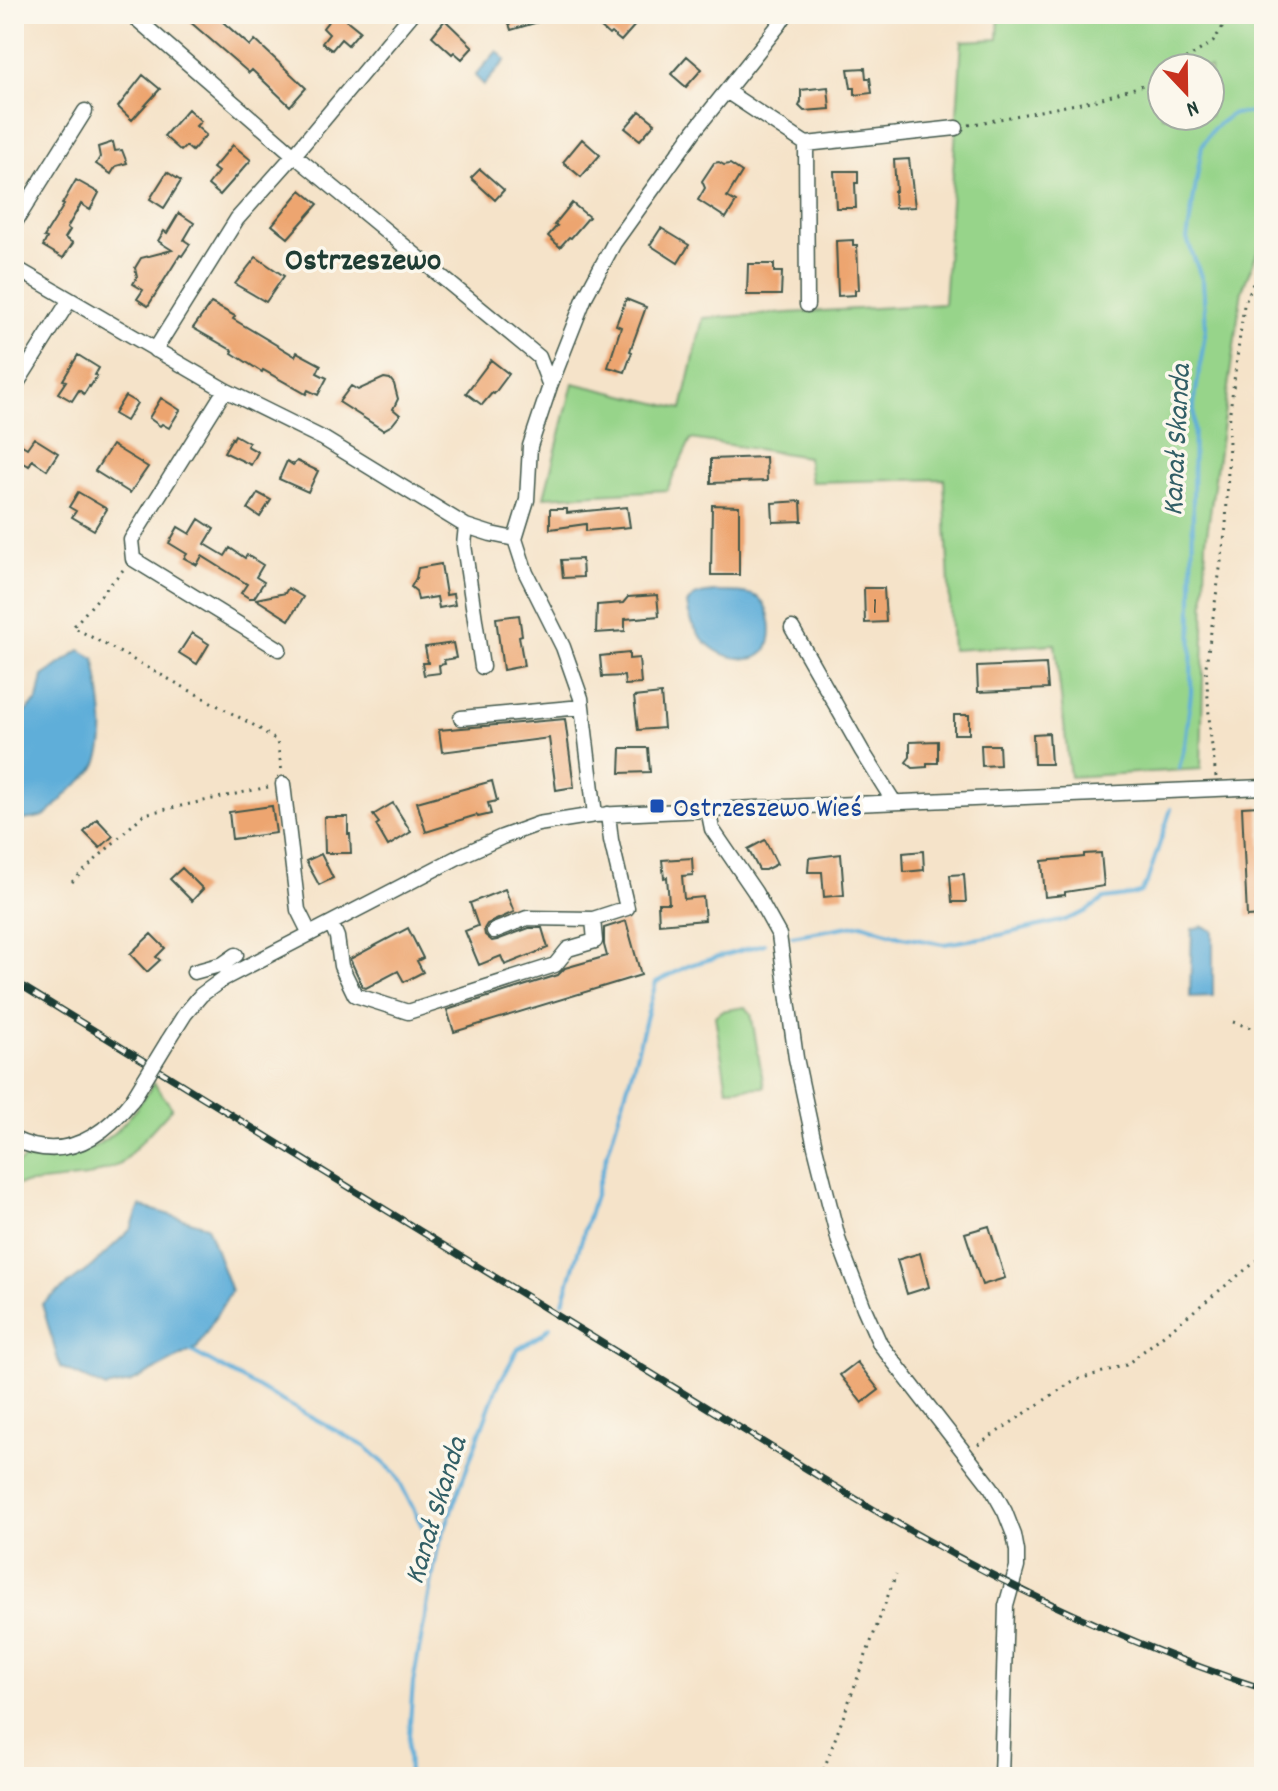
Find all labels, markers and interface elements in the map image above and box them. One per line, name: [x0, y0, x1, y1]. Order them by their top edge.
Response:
north arrow: [1146, 52, 1226, 132]
text: N: [1181, 91, 1203, 124]
district label: Ostrzeszewo: [285, 240, 441, 286]
water label: Kanał Skanda: [1154, 361, 1205, 517]
house number: 1: [872, 591, 878, 625]
place label: Ostrzeszewo Wieś: [673, 791, 862, 831]
marker: Ostrzeszewo Wieś: [648, 797, 666, 815]
water label: Kanał Skanda: [396, 1431, 482, 1590]

